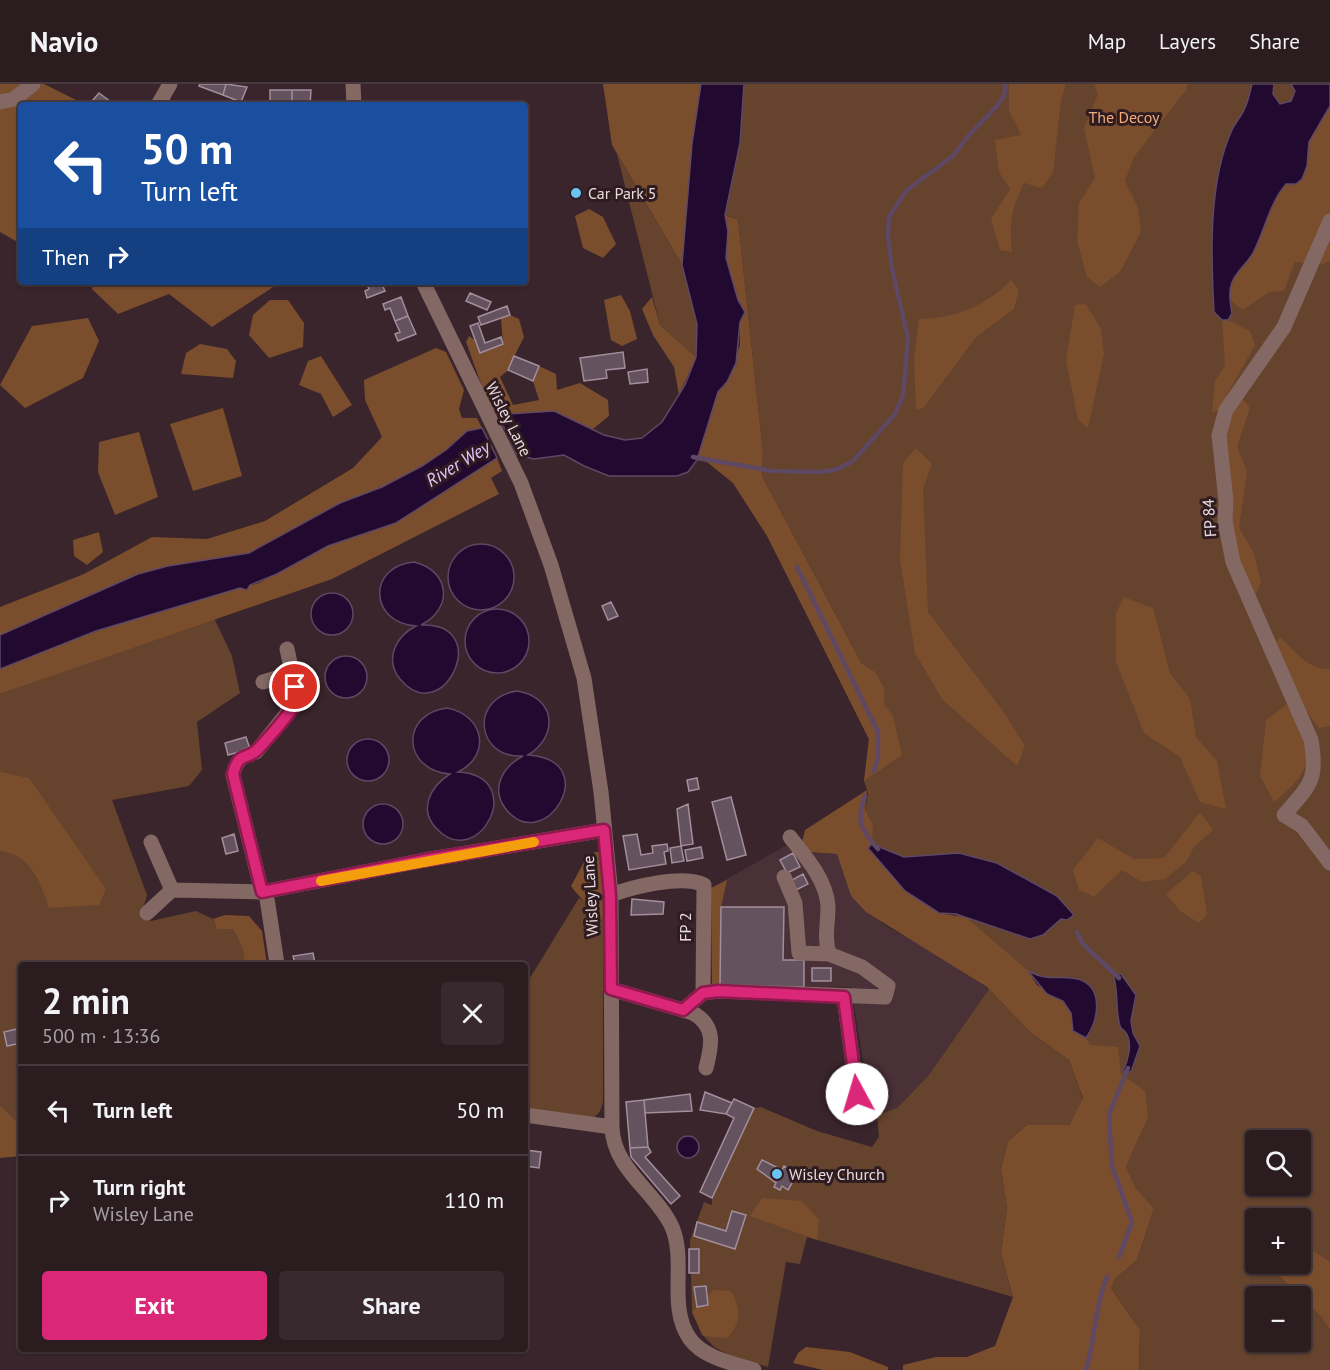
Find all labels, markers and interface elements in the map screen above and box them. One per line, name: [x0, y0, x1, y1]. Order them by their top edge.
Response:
text: Navio: [30, 23, 98, 60]
text: Map: [1088, 28, 1126, 55]
text: Layers: [1159, 28, 1216, 55]
text: Share: [1249, 28, 1300, 55]
park label: The Decoy: [1088, 107, 1160, 127]
text: 50 m: [141, 121, 233, 176]
icon: left: [42, 126, 120, 204]
text: Turn left: [141, 174, 238, 208]
place label: Car Park 5: [588, 183, 656, 203]
marker: Car Park 5: [569, 186, 583, 200]
icon: right: [101, 240, 134, 273]
text: Then: [42, 243, 89, 271]
street label: Wisley Lane: [482, 379, 536, 459]
water label: River Wey: [421, 435, 495, 492]
street label: FP 84: [1198, 498, 1220, 538]
pin: [269, 661, 320, 712]
icon: arrive: [278, 670, 311, 703]
street label: Wisley Lane: [578, 855, 602, 937]
street label: FP 2: [675, 912, 695, 942]
text: 2 min: [42, 977, 130, 1024]
button: close: [441, 982, 504, 1045]
text: 500 m · 13:36: [42, 1023, 160, 1049]
position arrow: [825, 1062, 889, 1126]
icon: left: [42, 1094, 75, 1127]
text: Turn left: [93, 1096, 173, 1124]
text: 50 m: [456, 1096, 504, 1124]
map controls: [1245, 1130, 1311, 1352]
button: search: [1245, 1130, 1311, 1196]
place label: Wisley Church: [789, 1164, 885, 1184]
marker: Wisley Church: [770, 1167, 784, 1181]
text: Turn right: [93, 1173, 185, 1201]
icon: right: [42, 1184, 75, 1217]
text: 110 m: [444, 1186, 504, 1214]
text: Wisley Lane: [93, 1201, 194, 1227]
button: +: [1245, 1208, 1311, 1274]
button: Exit: [42, 1271, 267, 1340]
button: Share: [279, 1271, 504, 1340]
button: −: [1245, 1286, 1311, 1352]

